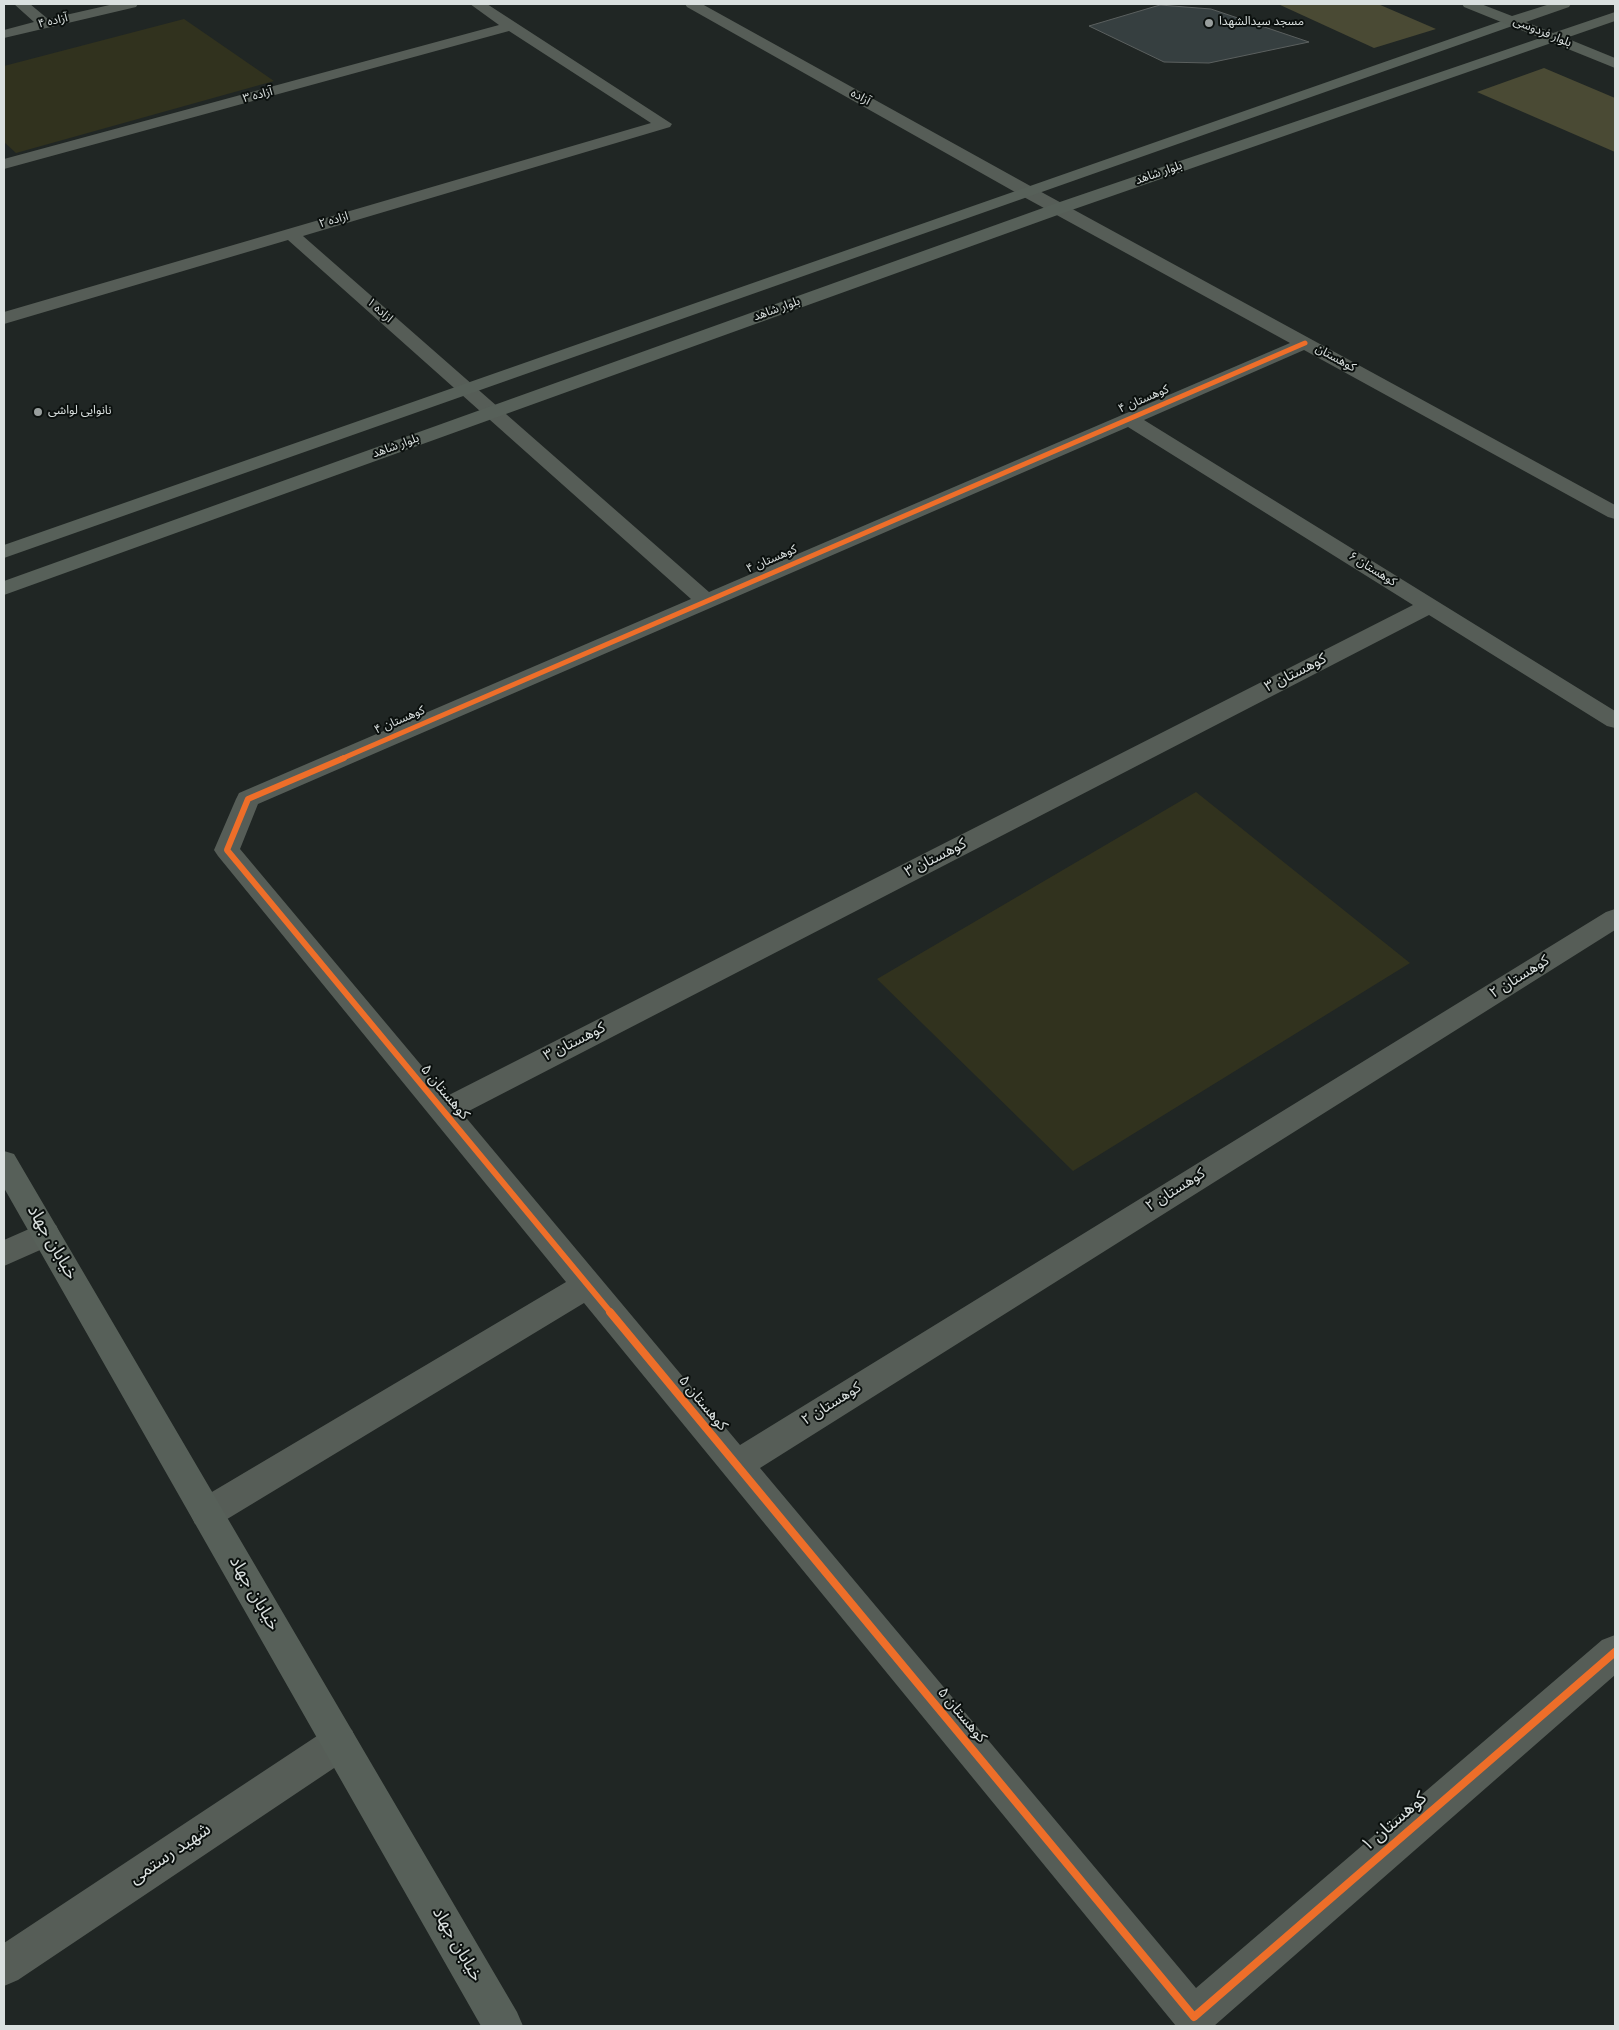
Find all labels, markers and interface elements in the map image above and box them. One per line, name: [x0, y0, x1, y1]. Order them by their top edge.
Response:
street label: آزاده ۴: [37, 12, 69, 32]
street label: بلوار فردوسی: [1511, 15, 1573, 51]
place label: مسجد سیدالشهدا: [1219, 16, 1304, 30]
marker: مسجد سیدالشهدا: [1203, 17, 1215, 29]
street label: آزاده ۳: [242, 85, 274, 107]
street label: آزاده: [848, 87, 872, 109]
street label: بلوار شاهد: [1134, 159, 1184, 189]
street label: ازاده ۲: [318, 210, 350, 232]
street label: بلوار شاهد: [752, 295, 802, 325]
street label: ازاده ۱: [363, 296, 395, 326]
street label: کوهستان: [1312, 342, 1358, 376]
street label: کوهستان ۴: [1117, 383, 1171, 417]
place label: نانوایی لواشی: [48, 405, 112, 419]
marker: نانوایی لواشی: [32, 406, 44, 418]
street label: بلوار شاهد: [371, 432, 421, 462]
street label: کوهستان ۴: [745, 543, 799, 577]
street label: کوهستان ۶: [1345, 550, 1399, 590]
street label: کوهستان ۳: [1262, 651, 1330, 697]
street label: کوهستان ۴: [373, 704, 427, 738]
street label: کوهستان ۳: [902, 836, 970, 882]
street label: کوهستان ۲: [1487, 953, 1553, 1003]
street label: کوهستان ۳: [541, 1020, 609, 1066]
street label: کوهستان ۵: [416, 1062, 472, 1124]
street label: کوهستان ۲: [1143, 1166, 1209, 1216]
street label: خیابان جهاد: [21, 1202, 81, 1284]
street label: کوهستان ۵: [674, 1373, 730, 1435]
street label: کوهستان ۲: [799, 1380, 865, 1430]
street label: خیابان جهاد: [223, 1553, 283, 1635]
street label: کوهستان ۵: [933, 1685, 989, 1747]
street label: کوهستان ۱: [1358, 1788, 1432, 1858]
street label: شهید رستمی: [126, 1820, 216, 1890]
street label: خیابان جهاد: [426, 1904, 486, 1986]

